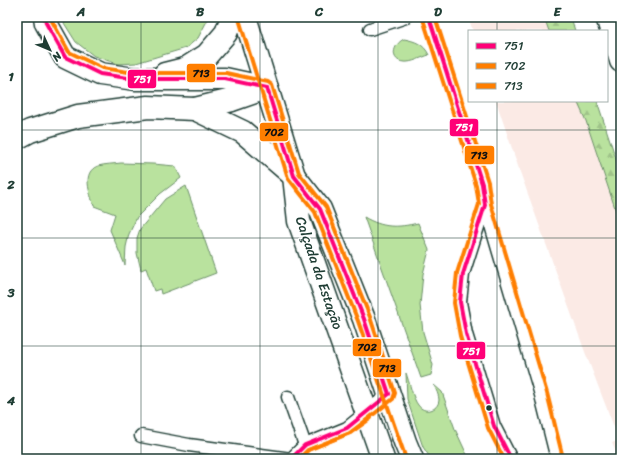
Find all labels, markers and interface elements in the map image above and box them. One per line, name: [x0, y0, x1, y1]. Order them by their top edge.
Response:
text: A: [76, 0, 85, 23]
text: B: [196, 0, 205, 23]
text: C: [314, 0, 324, 23]
text: D: [434, 0, 442, 23]
text: E: [553, 0, 562, 23]
north arrow: [30, 30, 70, 70]
legend: [468, 30, 608, 102]
text: 751: [504, 35, 523, 57]
text: N: [47, 47, 67, 66]
text: 702: [504, 55, 525, 77]
line badge: 713: [186, 63, 216, 83]
text: 713: [192, 64, 210, 83]
text: 1: [8, 65, 14, 88]
line badge: 751: [127, 69, 157, 89]
text: 751: [133, 70, 151, 89]
text: 713: [504, 75, 523, 97]
line badge: 751: [449, 118, 479, 137]
text: 751: [455, 118, 473, 137]
line badge: 702: [259, 122, 289, 142]
text: 702: [264, 123, 284, 142]
line badge: 713: [464, 145, 495, 165]
text: 713: [470, 146, 488, 165]
text: 2: [6, 173, 15, 196]
street label: Calçada da Estação: [288, 213, 350, 333]
text: 3: [6, 281, 15, 304]
line badge: 702: [352, 338, 382, 357]
text: 702: [357, 338, 377, 357]
line badge: 751: [456, 341, 486, 360]
text: 751: [462, 342, 480, 361]
line badge: 713: [372, 358, 402, 378]
text: 713: [378, 359, 396, 378]
text: 4: [6, 389, 16, 412]
unlabelled marker: [484, 403, 494, 413]

